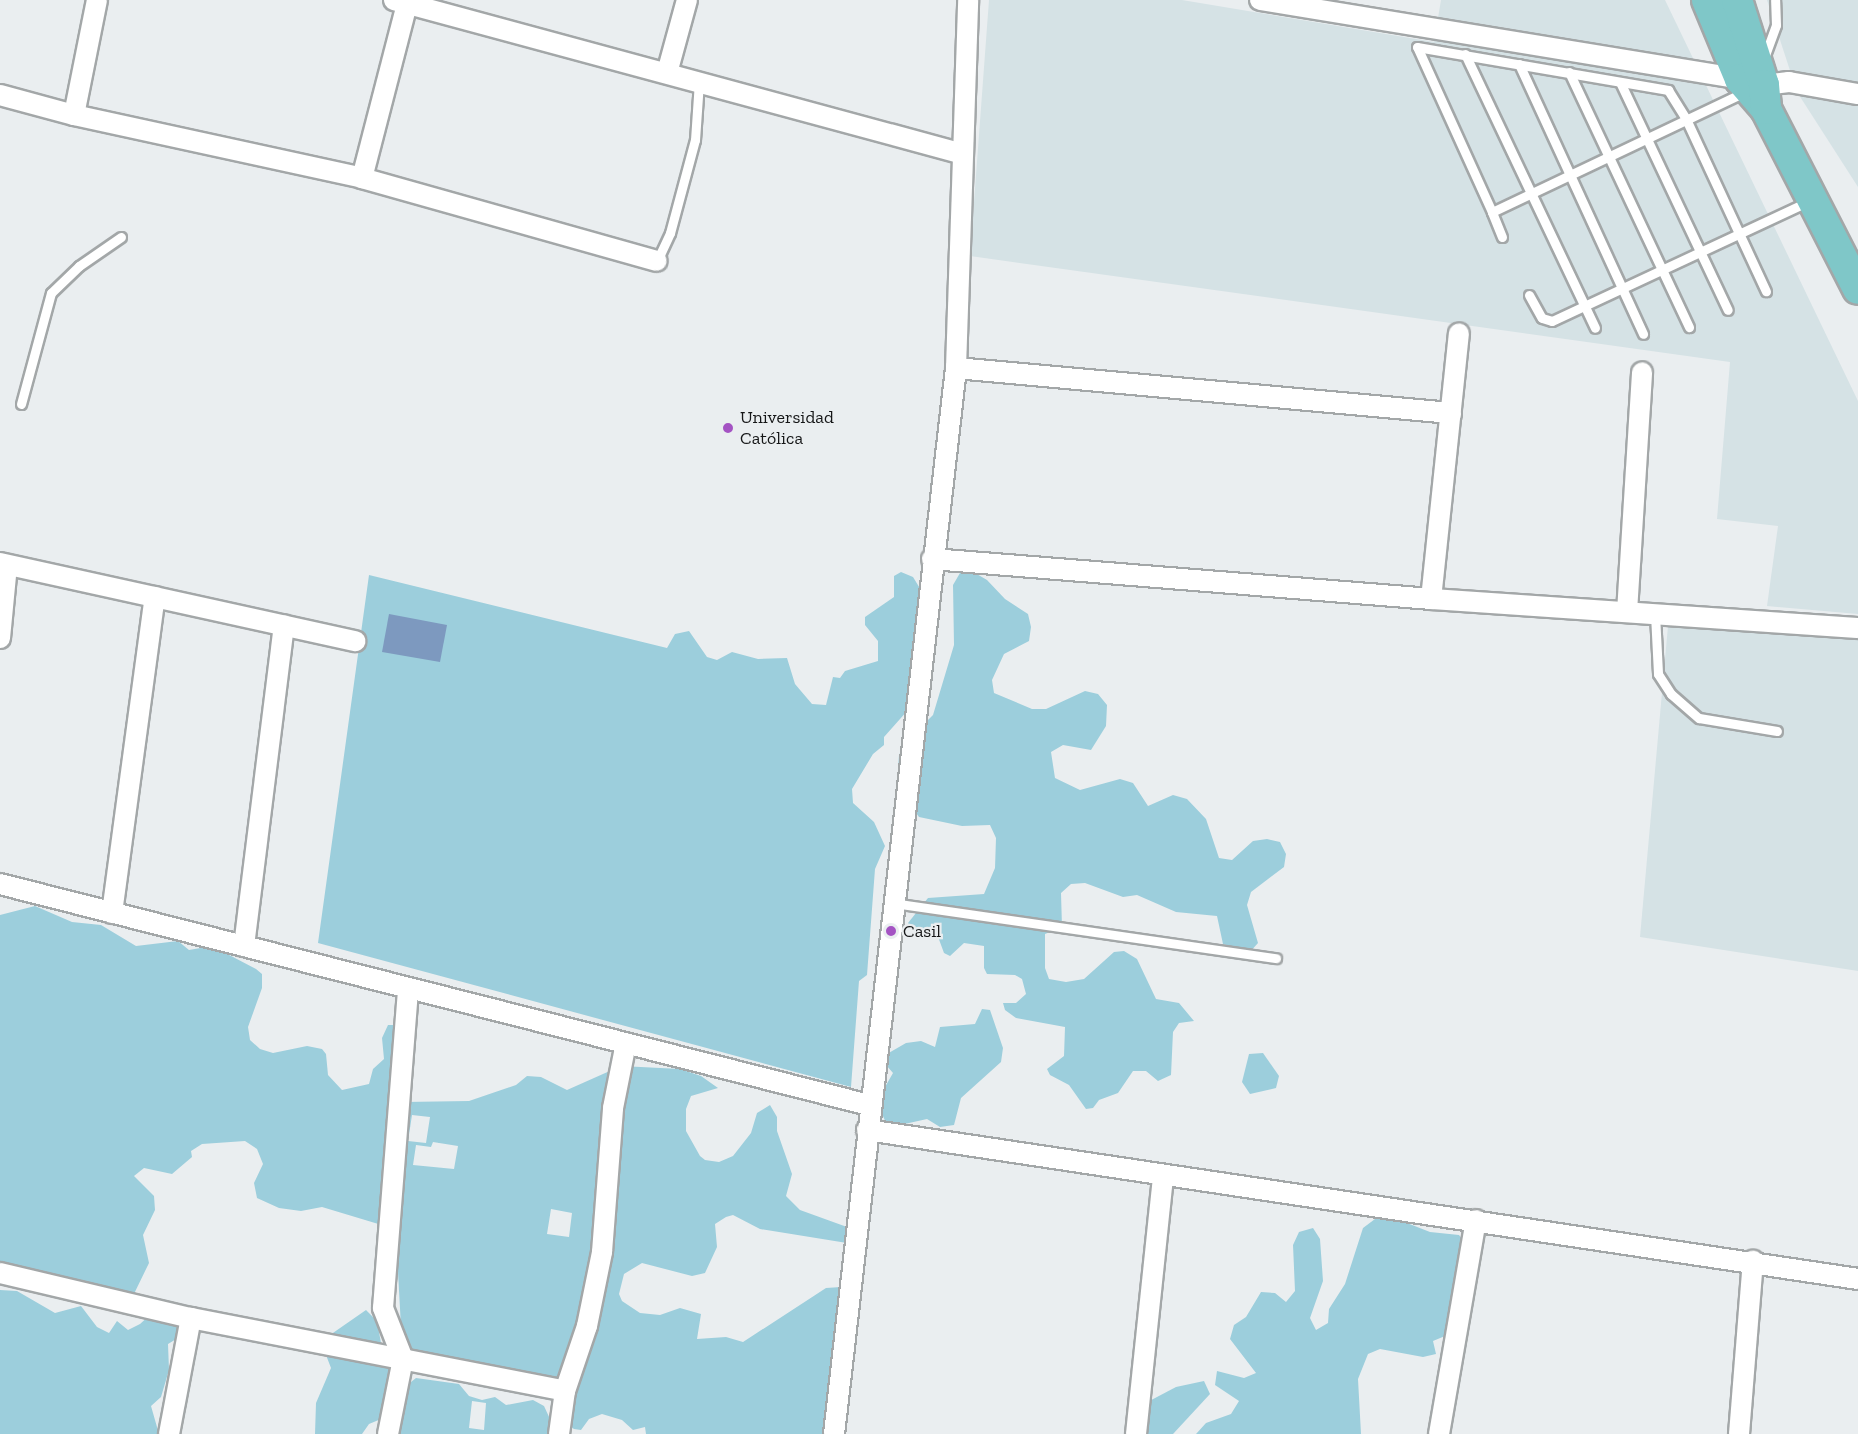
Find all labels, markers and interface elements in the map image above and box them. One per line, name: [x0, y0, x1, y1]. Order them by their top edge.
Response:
place label: Universidad Católica: [740, 407, 834, 450]
marker: Universidad Católica: [721, 421, 735, 435]
place label: Casil: [903, 920, 941, 942]
marker: Casil: [884, 924, 898, 938]

